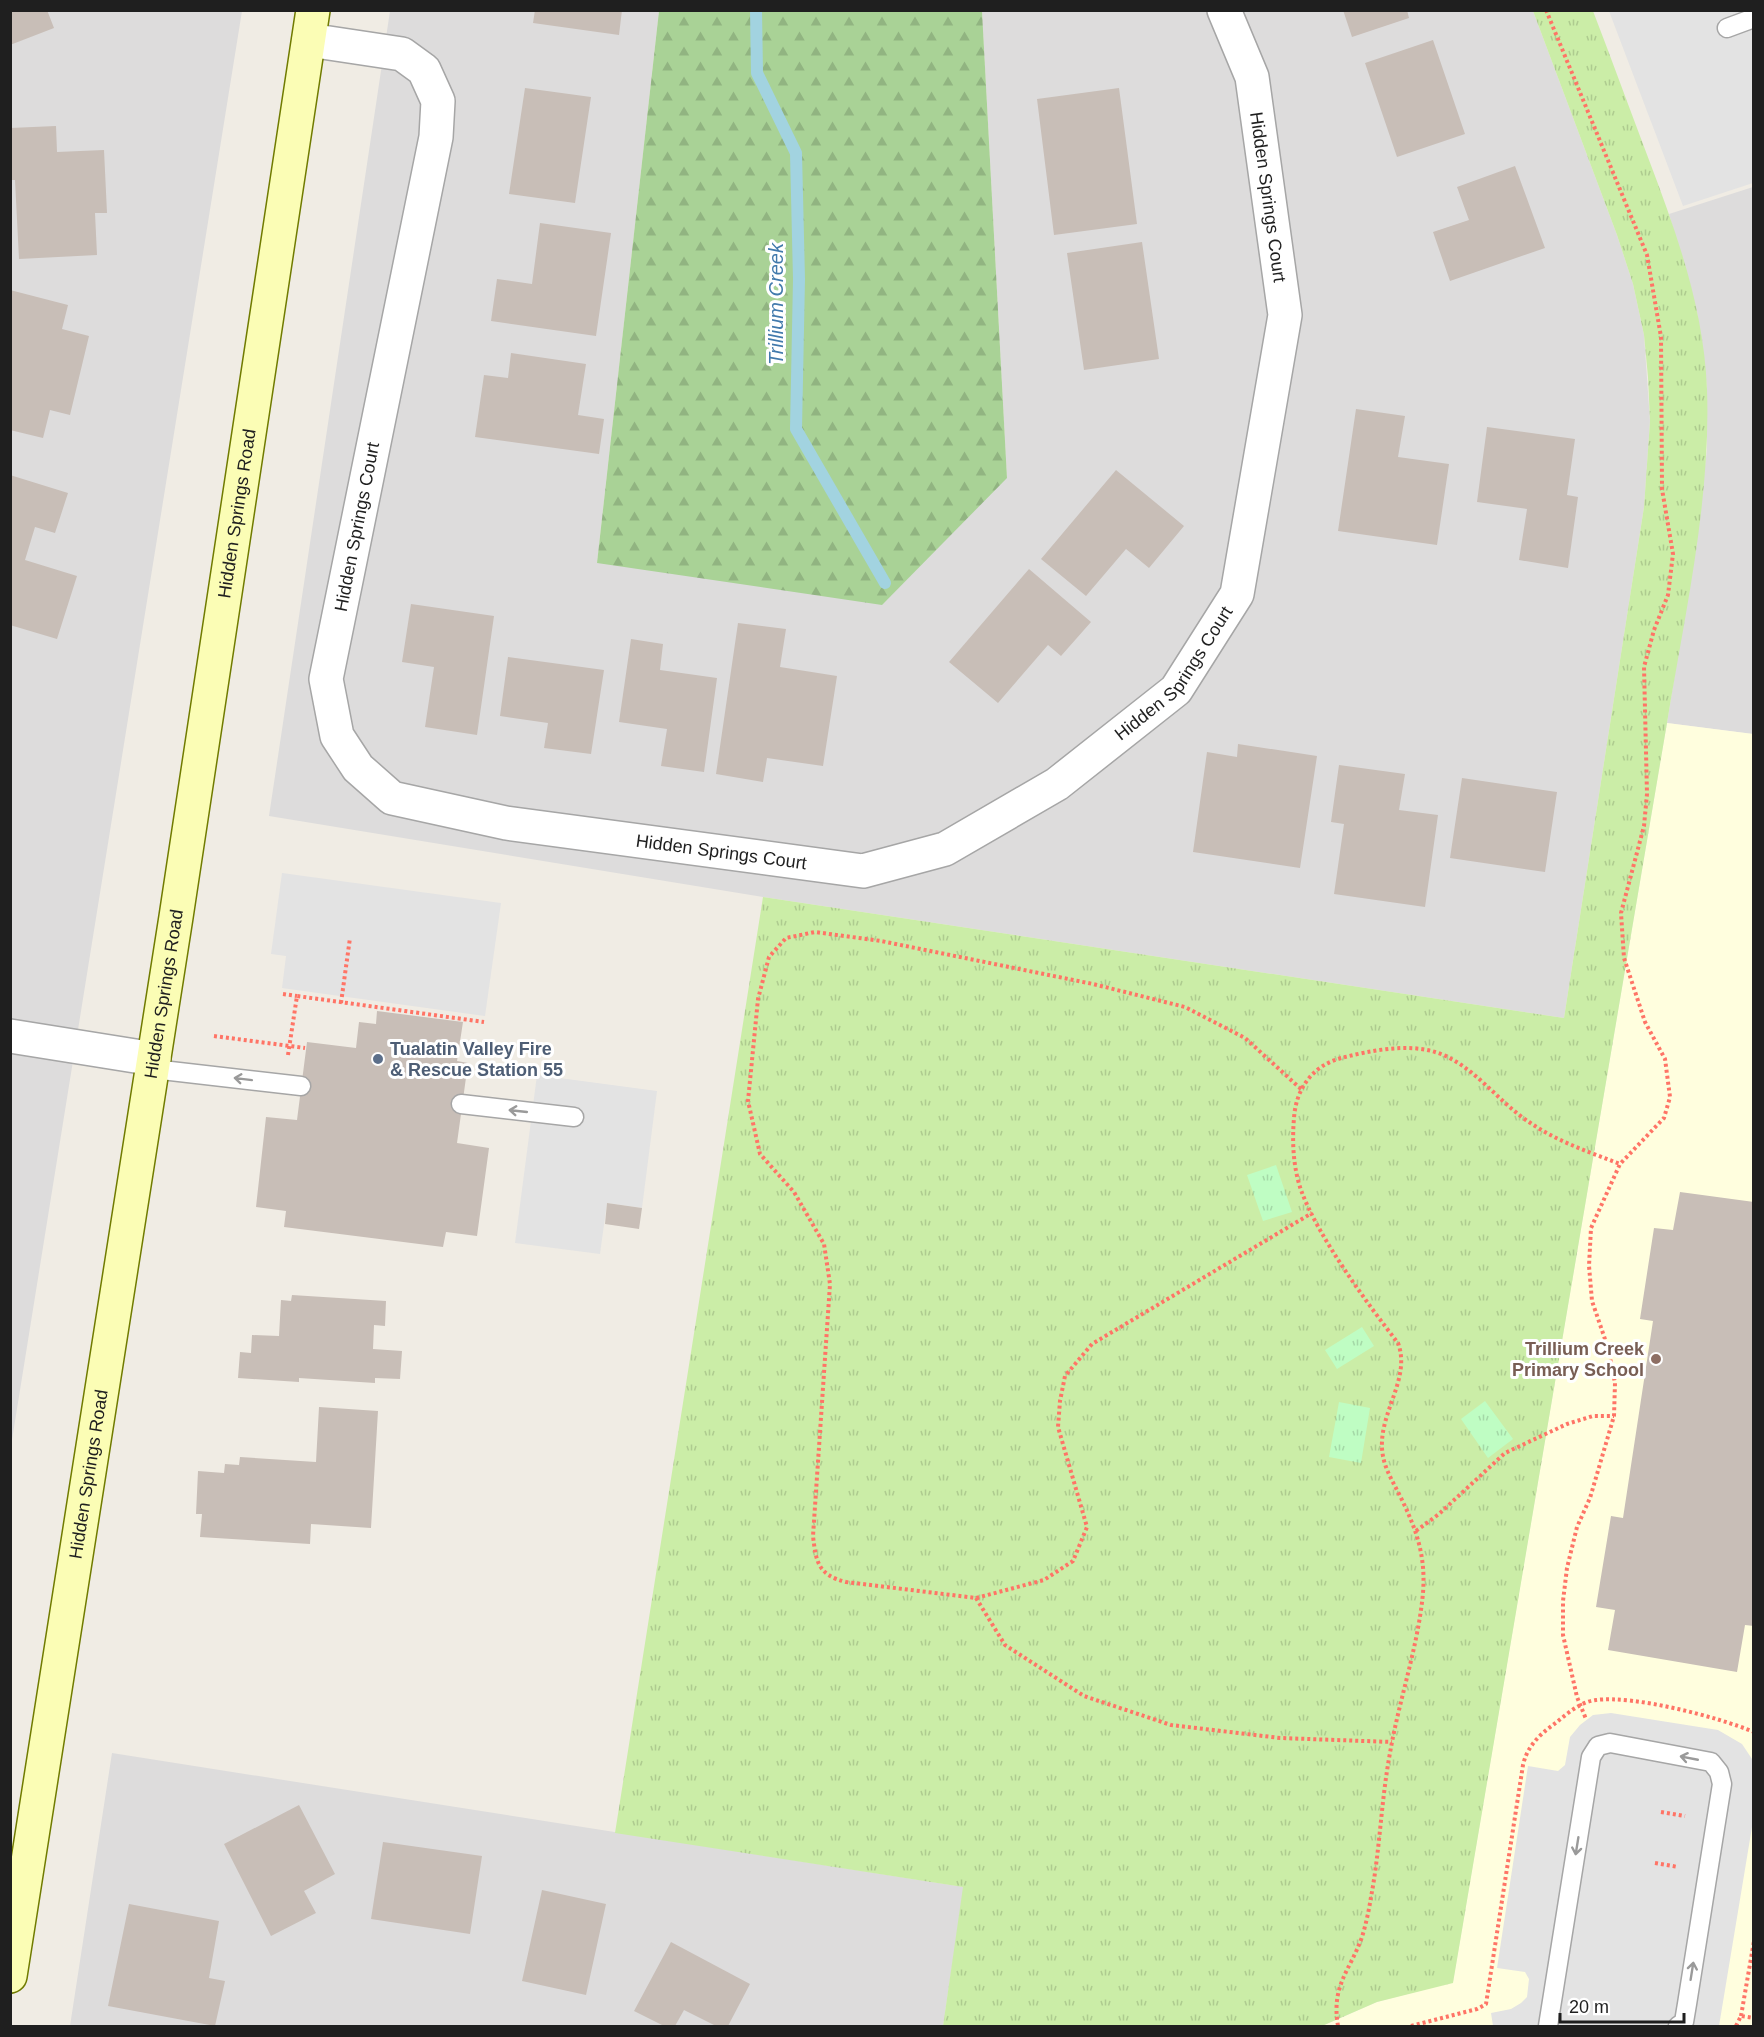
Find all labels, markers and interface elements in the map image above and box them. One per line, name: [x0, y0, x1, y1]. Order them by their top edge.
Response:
street label: Hidden Springs Court: [1246, 110, 1290, 284]
water label: Trillium Creek: [765, 242, 787, 365]
street label: Hidden Springs Road: [214, 427, 260, 600]
street label: Hidden Springs Court: [331, 441, 383, 613]
street label: Hidden Springs Court: [1111, 603, 1237, 744]
street label: Hidden Springs Court: [635, 831, 808, 873]
street label: Hidden Springs Road: [141, 908, 187, 1080]
place label: Tualatin Valley Fire & Rescue Station 55: [390, 1039, 563, 1080]
marker: Tualatin Valley Fire & Rescue Station 55: [371, 1052, 385, 1066]
one-way arrow: [234, 1074, 253, 1085]
one-way arrow: [508, 1105, 528, 1116]
place label: Trillium Creek Primary School: [1512, 1339, 1645, 1380]
marker: Trillium Creek Primary School: [1649, 1352, 1663, 1366]
street label: Hidden Springs Road: [66, 1388, 112, 1560]
one-way arrow: [1680, 1752, 1699, 1763]
one-way arrow: [1571, 1835, 1582, 1855]
one-way arrow: [1687, 1962, 1698, 1982]
scale bar: [1560, 1986, 1684, 2024]
text: 20 m: [1569, 1997, 1609, 2017]

